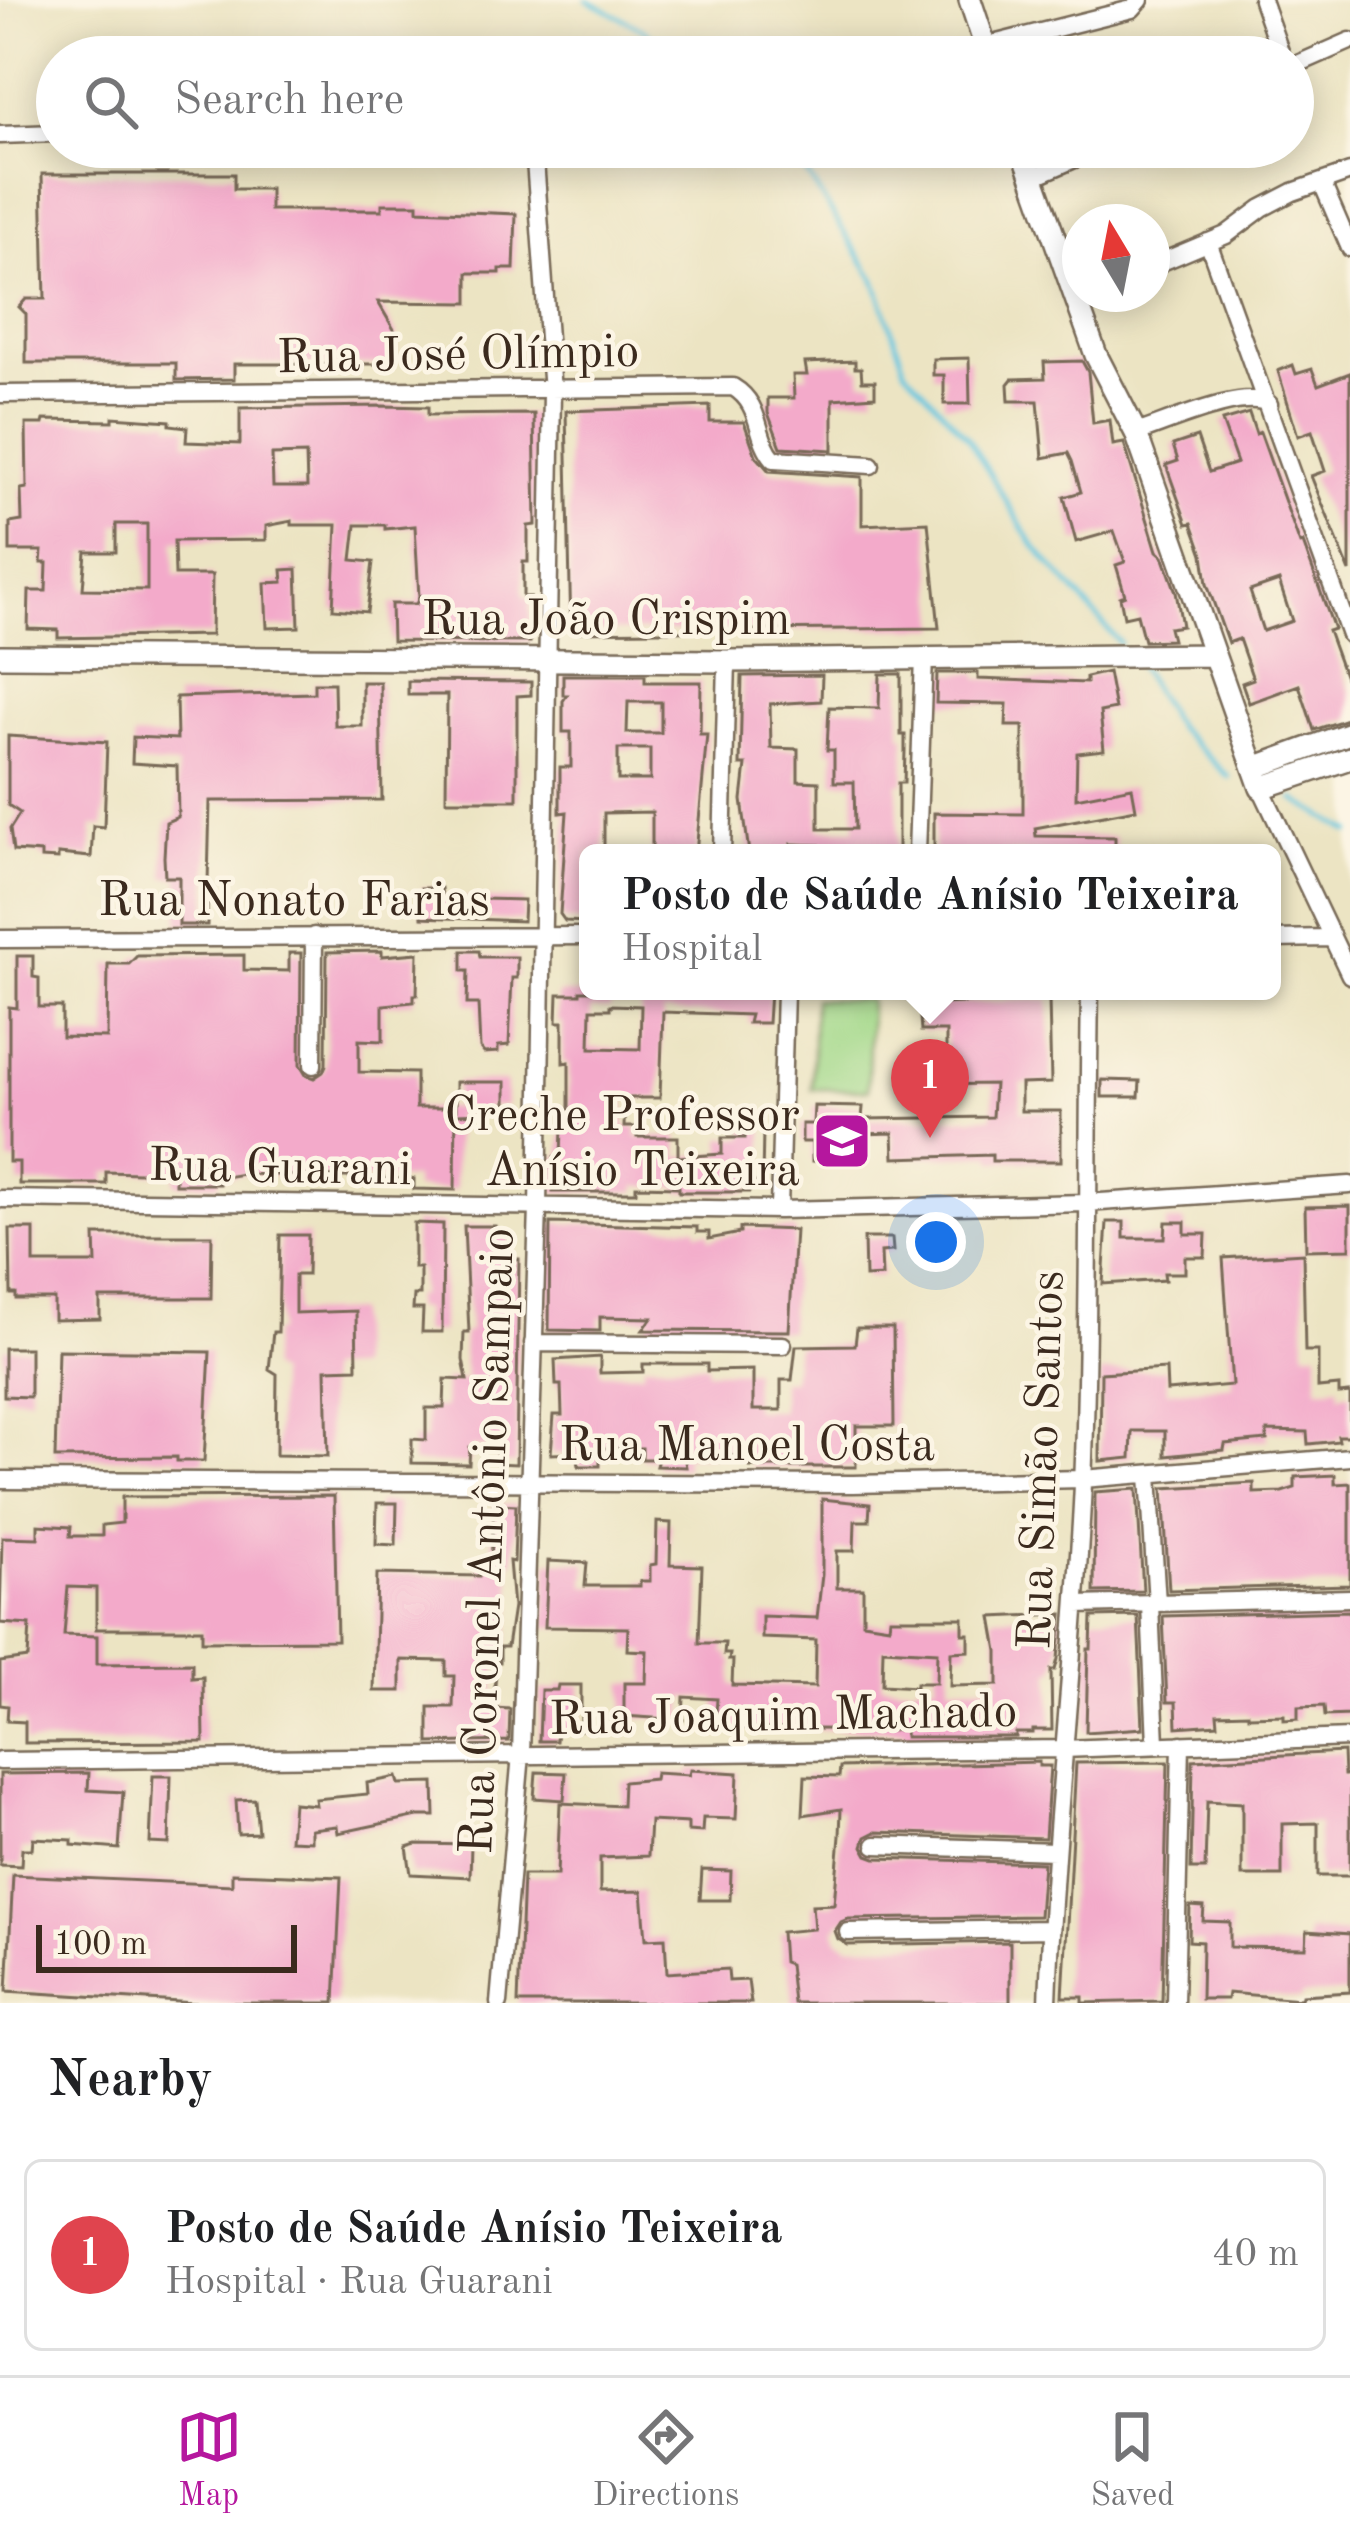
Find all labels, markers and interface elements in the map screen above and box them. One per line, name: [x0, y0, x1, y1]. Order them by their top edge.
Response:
search box: [36, 36, 1314, 168]
icon: search: [78, 69, 144, 135]
text: Search here: [174, 79, 404, 124]
north arrow: [1062, 204, 1170, 312]
street label: Rua José Olímpio: [276, 329, 640, 383]
street label: Rua João Crispim: [421, 597, 791, 645]
popup: [579, 844, 1281, 1000]
text: Posto de Saúde Anísio Teixeira: [621, 875, 1239, 920]
street label: Rua Nonato Farias: [98, 878, 490, 926]
text: Hospital: [621, 930, 762, 969]
pin: 1: [891, 1039, 969, 1138]
place label: Creche Professor Anísio Teixeira: [444, 1093, 800, 1196]
school or university icon: Creche Professor Anísio Teixeira: [811, 1110, 873, 1172]
street label: Rua Guarani: [148, 1143, 412, 1195]
your location: [906, 1212, 966, 1272]
street label: Rua Coronel Antônio Sampaio: [454, 1227, 524, 1855]
street label: Rua Simão Santos: [1012, 1270, 1074, 1651]
street label: Rua Manoel Costa: [559, 1423, 935, 1471]
street label: Rua Joaquim Machado: [548, 1689, 1018, 1745]
scale bar: [36, 1919, 297, 1972]
text: 100 m: [54, 1929, 147, 1962]
text: Nearby: [48, 2056, 213, 2107]
text: Posto de Saúde Anísio Teixeira: [165, 2208, 783, 2253]
text: 1: [79, 2235, 101, 2274]
text: 40 m: [1212, 2235, 1299, 2274]
text: Hospital · Rua Guarani: [165, 2263, 553, 2302]
tab: Map: [176, 2404, 242, 2517]
tab: Directions: [593, 2404, 739, 2517]
tab: Saved: [1090, 2404, 1174, 2517]

